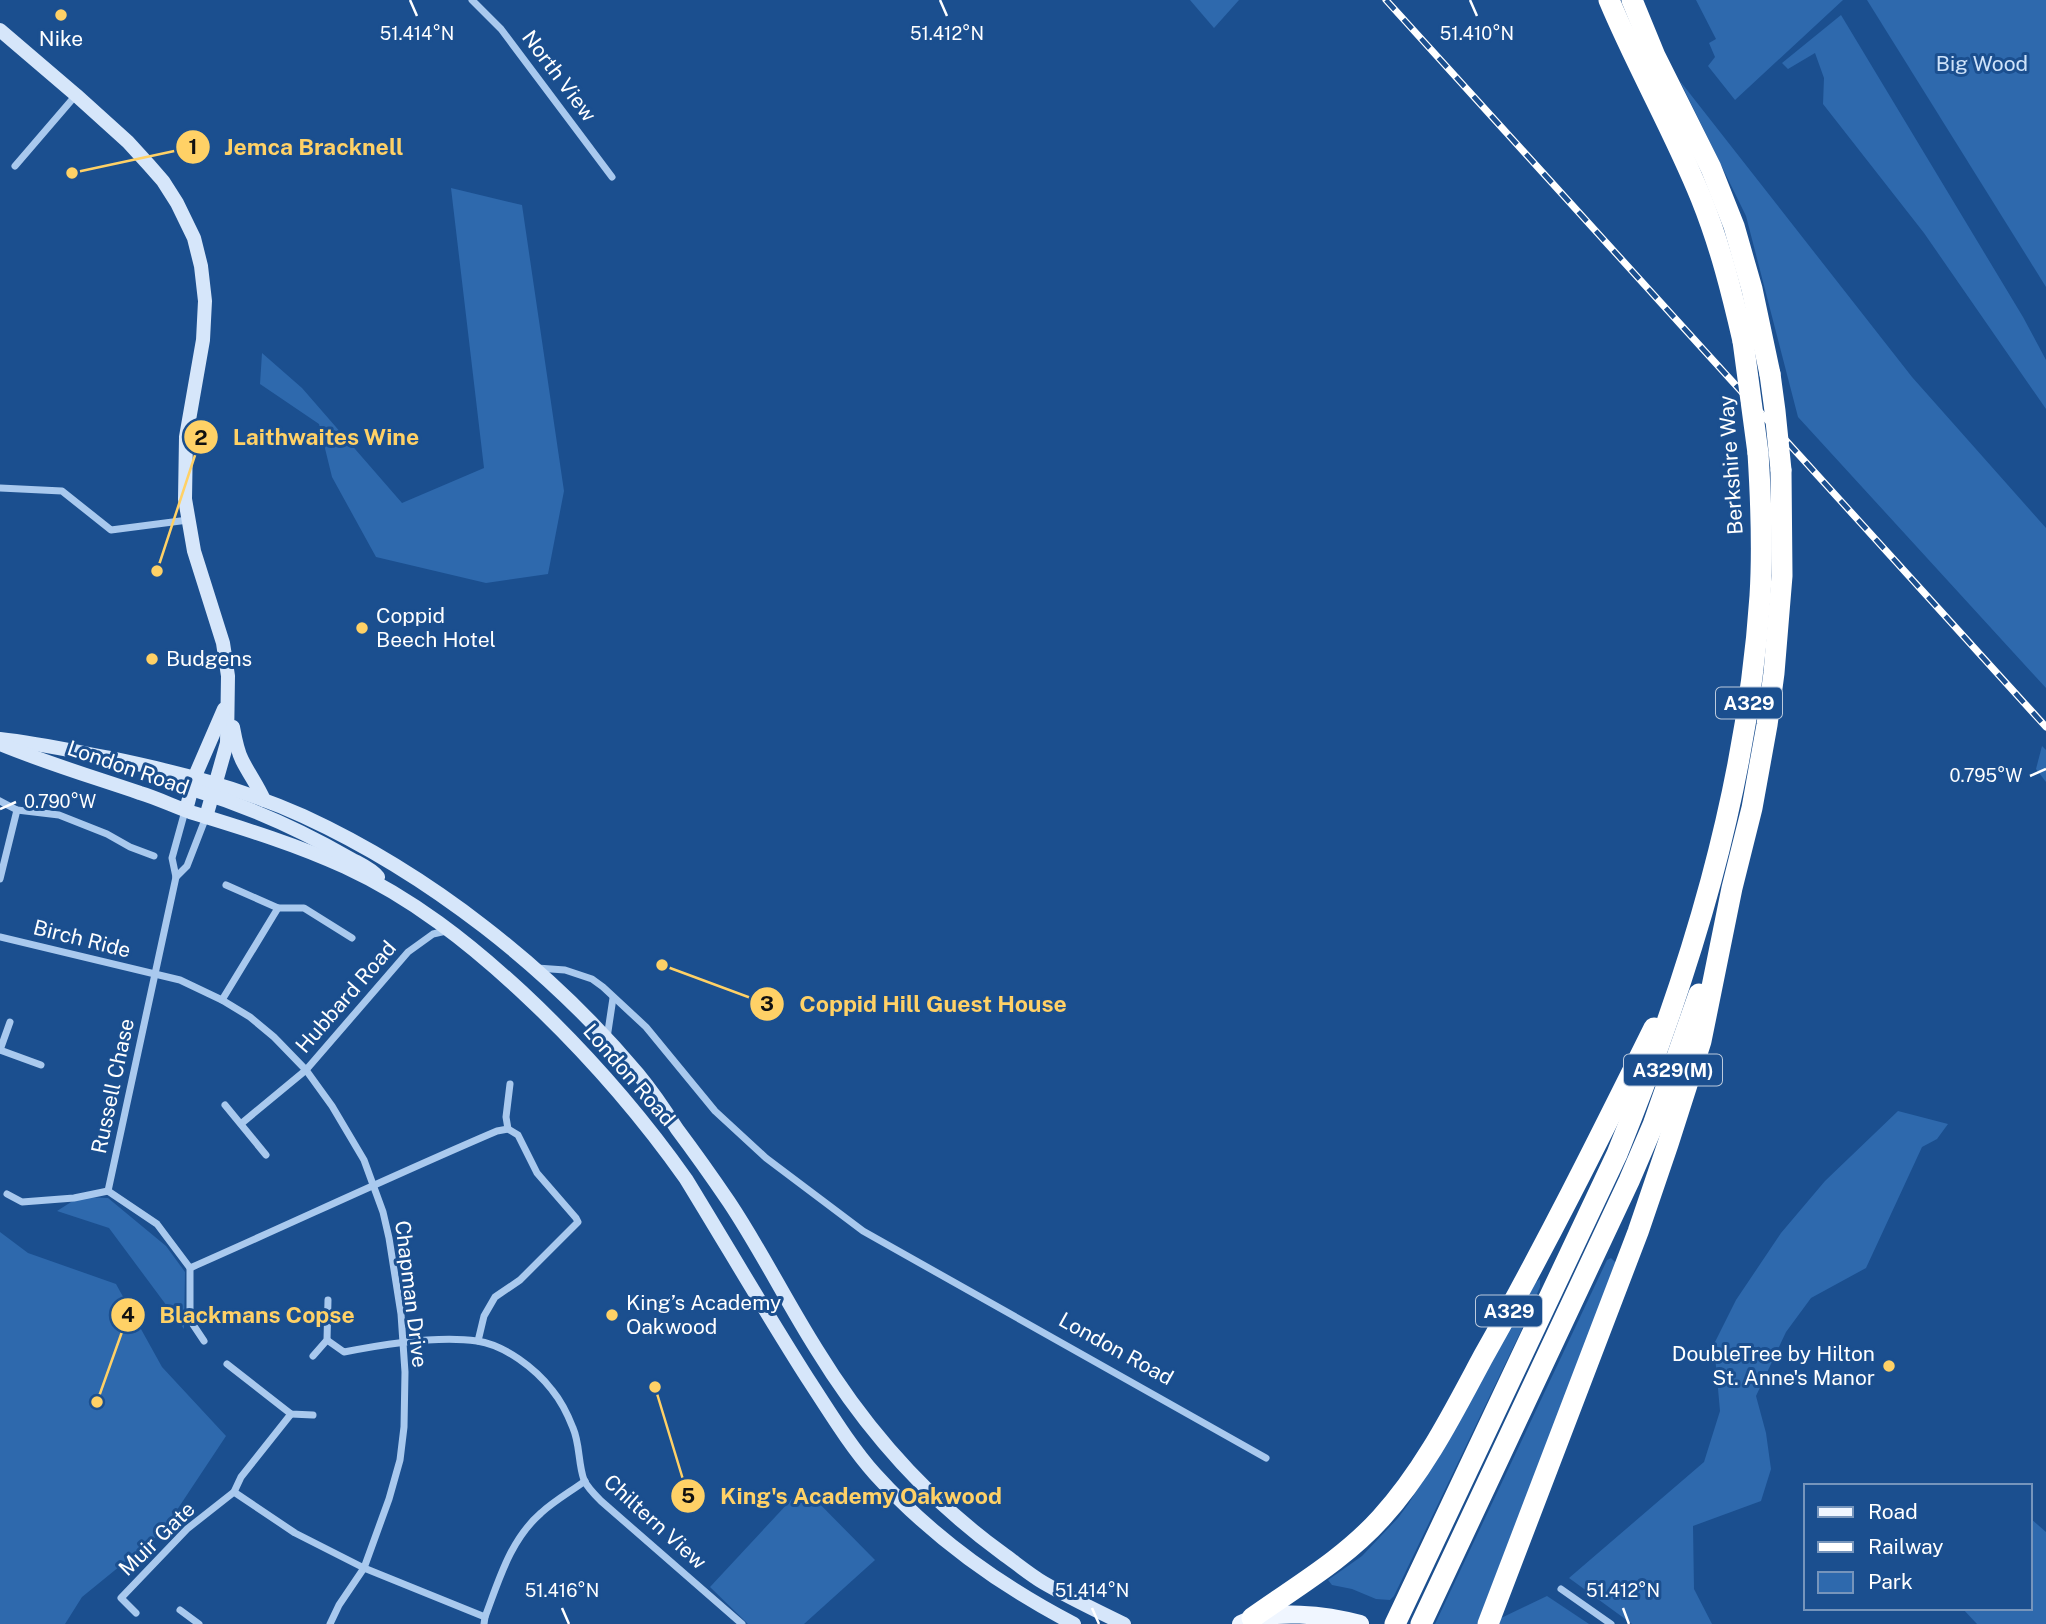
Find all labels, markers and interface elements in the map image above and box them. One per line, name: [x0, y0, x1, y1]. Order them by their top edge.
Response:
marker: Nike: [53, 7, 69, 23]
text: 51.414°N: [380, 23, 454, 44]
text: 51.412°N: [910, 23, 984, 44]
text: 51.410°N: [1440, 23, 1514, 44]
street label: North View: [517, 25, 602, 126]
place label: Nike: [39, 26, 83, 51]
park label: Big Wood: [1936, 51, 2028, 76]
callout: Jemca Bracknell: [175, 125, 418, 169]
text: Jemca Bracknell: [224, 133, 404, 160]
text: 1: [189, 134, 198, 159]
street label: Berkshire Way: [1713, 394, 1748, 536]
callout: Laithwaites Wine: [184, 415, 434, 459]
text: Laithwaites Wine: [233, 423, 419, 450]
text: 2: [194, 425, 208, 450]
place label: Coppid Beech Hotel: [376, 603, 496, 652]
marker: Coppid Beech Hotel: [354, 620, 370, 636]
place label: Budgens: [166, 646, 252, 671]
marker: Budgens: [144, 651, 160, 667]
road number: A329: [1716, 688, 1782, 718]
street label: London Road: [64, 735, 192, 800]
text: 0.795°W: [1950, 765, 2022, 786]
text: 0.790°W: [24, 791, 96, 812]
street label: Birch Ride: [31, 914, 133, 963]
street label: Hubbard Road: [290, 936, 401, 1058]
callout: Coppid Hill Guest House: [750, 982, 1081, 1026]
text: Coppid Hill Guest House: [799, 990, 1067, 1017]
text: 3: [760, 991, 774, 1016]
street label: Russell Chase: [86, 1016, 139, 1156]
street label: London Road: [578, 1019, 680, 1131]
road number: A329(M): [1624, 1054, 1722, 1086]
street label: Chapman Drive: [390, 1219, 433, 1369]
place label: King’s Academy Oakwood: [626, 1290, 781, 1339]
callout: Blackmans Copse: [110, 1293, 369, 1337]
road number: A329: [1476, 1296, 1542, 1326]
text: Blackmans Copse: [159, 1301, 355, 1328]
text: 4: [121, 1302, 135, 1327]
marker: King’s Academy Oakwood: [604, 1307, 620, 1323]
street label: London Road: [1055, 1307, 1178, 1390]
place label: DoubleTree by Hilton St. Anne's Manor: [1672, 1341, 1875, 1390]
marker: DoubleTree by Hilton St. Anne's Manor: [1881, 1358, 1897, 1374]
street label: Chiltern View: [599, 1469, 712, 1574]
callout: King's Academy Oakwood: [671, 1474, 1016, 1518]
text: King's Academy Oakwood: [720, 1482, 1002, 1509]
text: 5: [681, 1483, 695, 1508]
legend: [1804, 1484, 2032, 1610]
street label: Muir Gate: [113, 1496, 200, 1581]
text: Road: [1868, 1499, 1918, 1524]
text: Railway: [1868, 1534, 1944, 1559]
text: Park: [1868, 1569, 1913, 1594]
text: 51.416°N: [525, 1580, 599, 1601]
text: 51.414°N: [1055, 1580, 1129, 1601]
text: 51.412°N: [1586, 1580, 1660, 1601]

